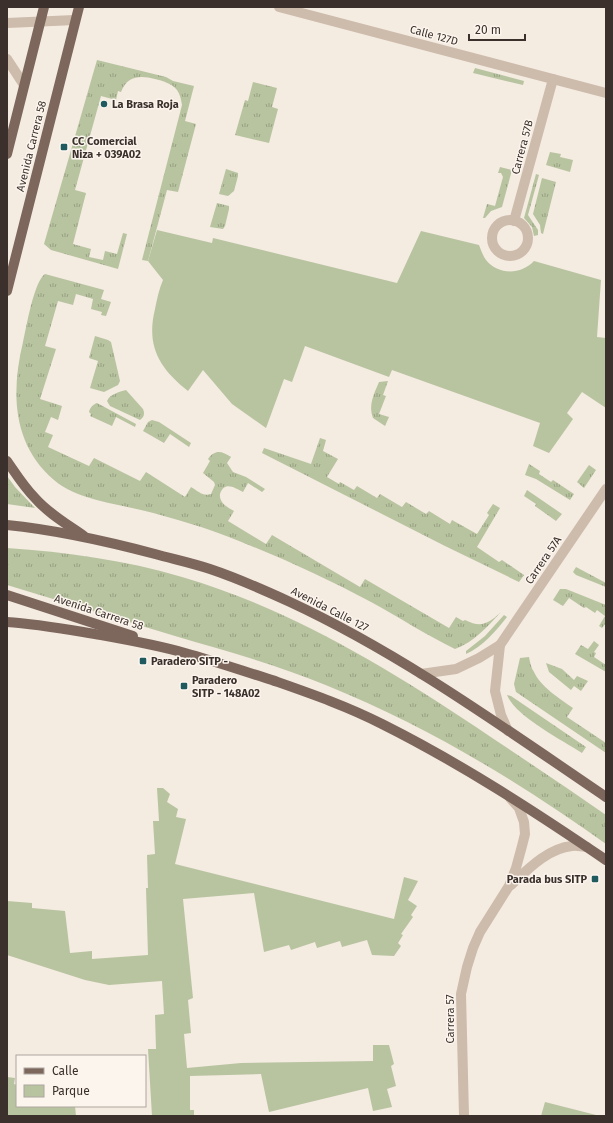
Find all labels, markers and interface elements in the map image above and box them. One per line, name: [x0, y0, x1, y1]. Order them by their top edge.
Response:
scale bar: [469, 16, 525, 42]
street label: Calle 127D: [408, 23, 459, 48]
text: 20 m: [475, 23, 501, 37]
place label: La Brasa Roja: [112, 98, 179, 111]
street label: Avenida Carrera 58: [14, 99, 49, 193]
marker: La Brasa Roja: [99, 99, 109, 109]
street label: Carrera 57B: [509, 118, 536, 176]
place label: CC Comercial Niza + 039A02: [72, 135, 141, 161]
marker: CC Comercial Niza + 039A02: [59, 142, 69, 152]
street label: Carrera 57A: [523, 533, 565, 587]
street label: Avenida Calle 127: [289, 584, 371, 635]
street label: Avenida Carrera 58: [53, 592, 145, 633]
place label: Paradero SITP -: [151, 655, 228, 668]
marker: Paradero SITP -: [138, 656, 148, 666]
place label: Paradero SITP - 148A02: [192, 674, 260, 700]
marker: Paradero SITP - 148A02: [179, 681, 189, 691]
place label: Parada bus SITP: [507, 873, 587, 886]
marker: Parada bus SITP: [590, 874, 600, 884]
street label: Carrera 57: [444, 994, 457, 1044]
legend: [16, 1055, 146, 1107]
text: Calle: [52, 1064, 79, 1078]
text: Parque: [52, 1084, 90, 1098]

